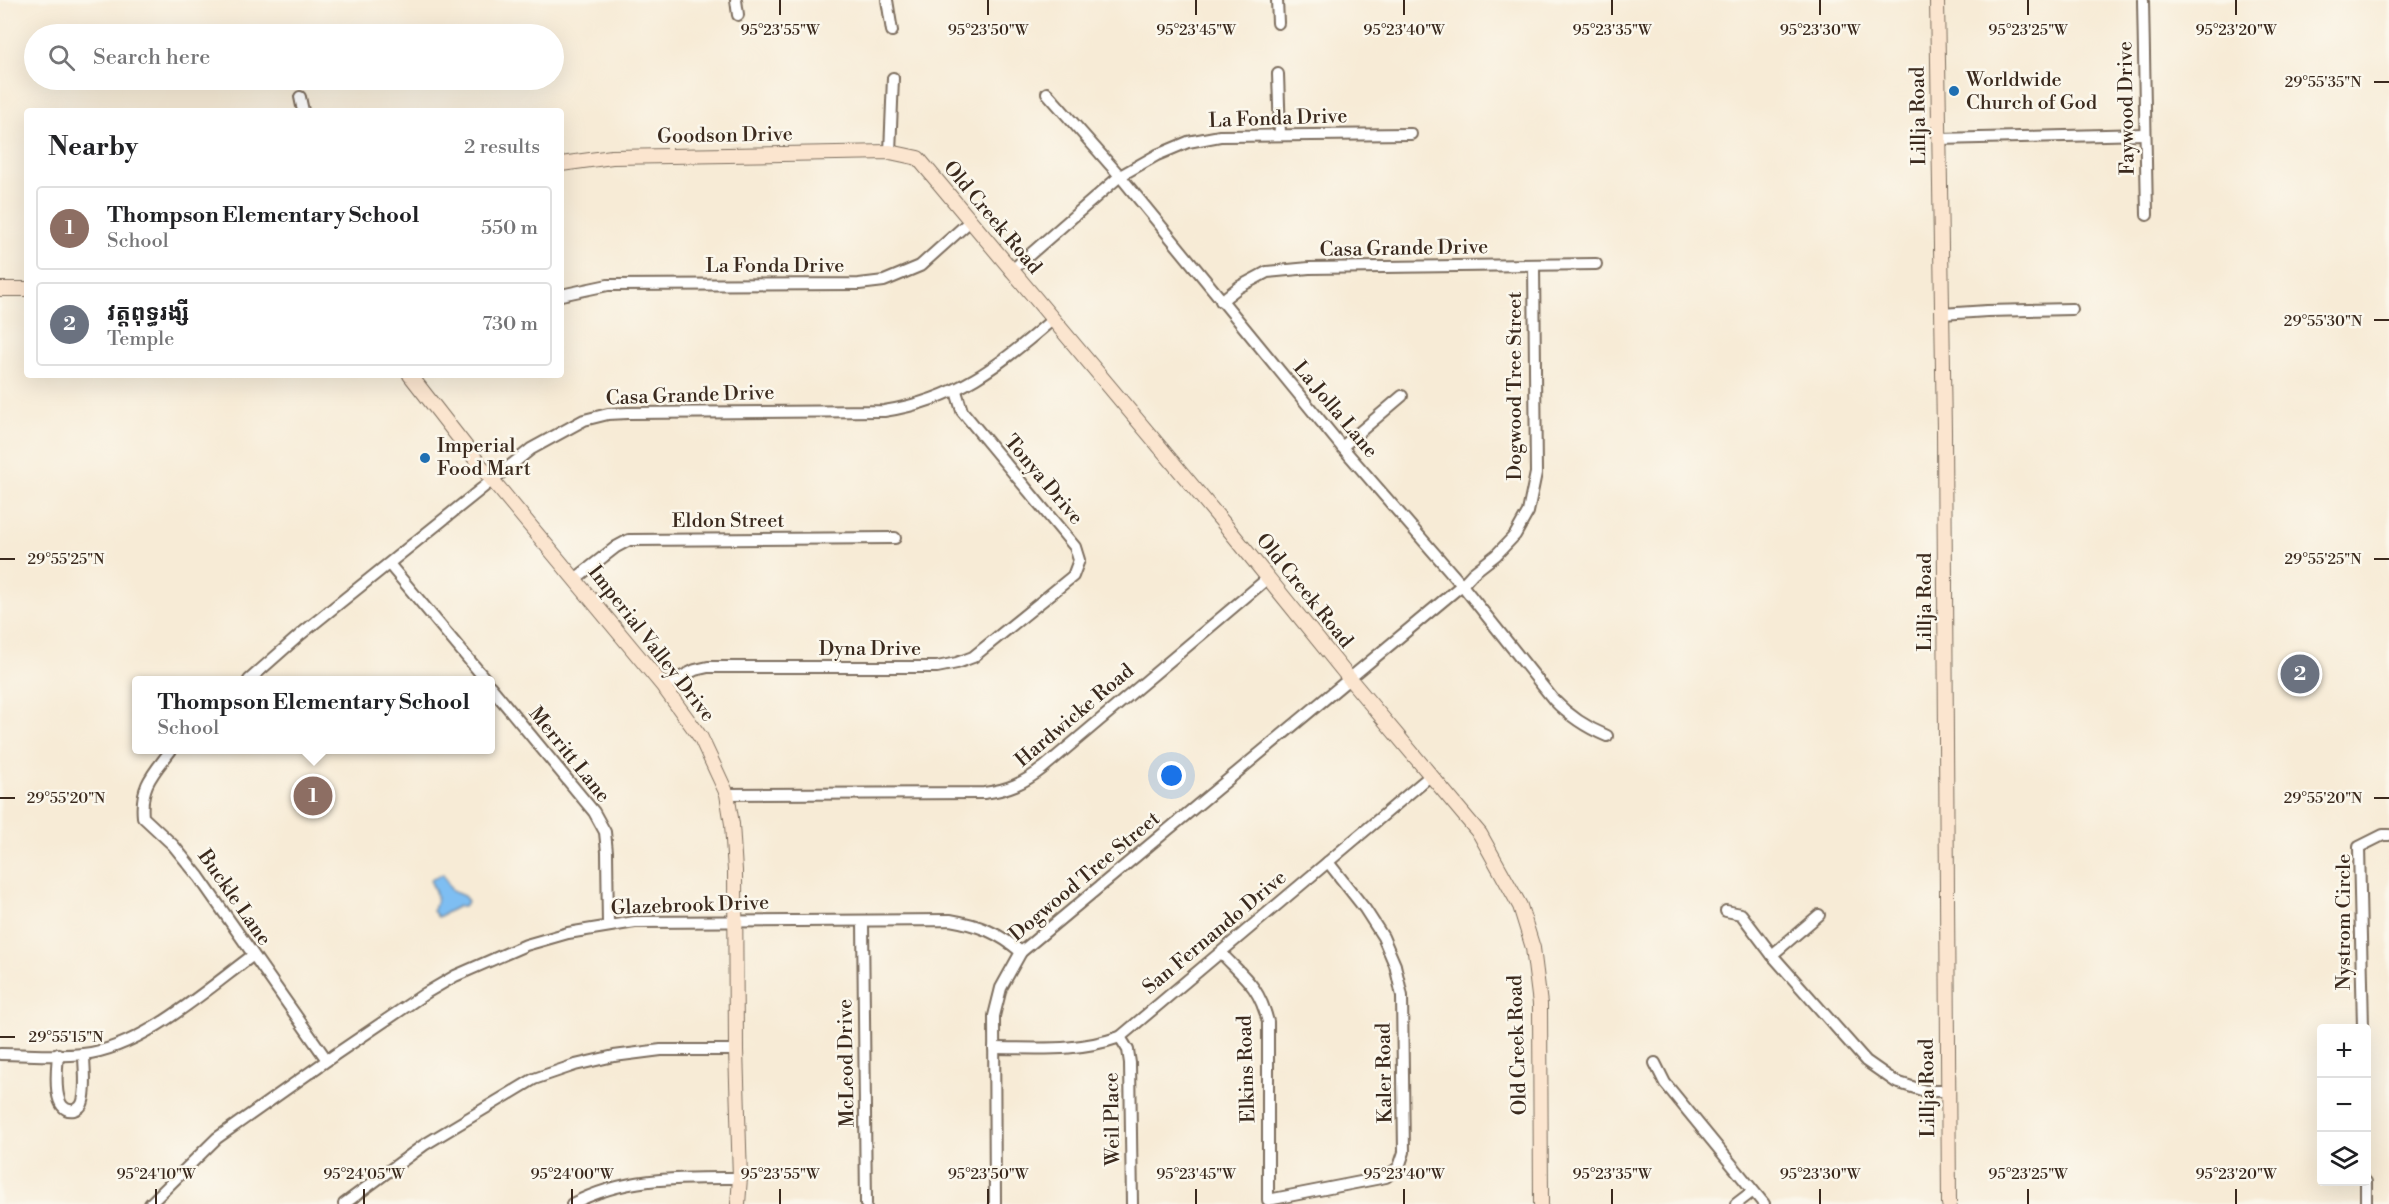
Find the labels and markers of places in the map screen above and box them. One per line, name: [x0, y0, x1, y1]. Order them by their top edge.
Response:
place label: Worldwide Church of God: [1965, 68, 2098, 116]
marker: Worldwide Church of God: [1947, 84, 1961, 98]
place label: Imperial Food Mart: [437, 434, 531, 482]
marker: Imperial Food Mart: [418, 451, 432, 465]
pin: 2: [2280, 652, 2320, 696]
pin: 1: [294, 774, 332, 818]

